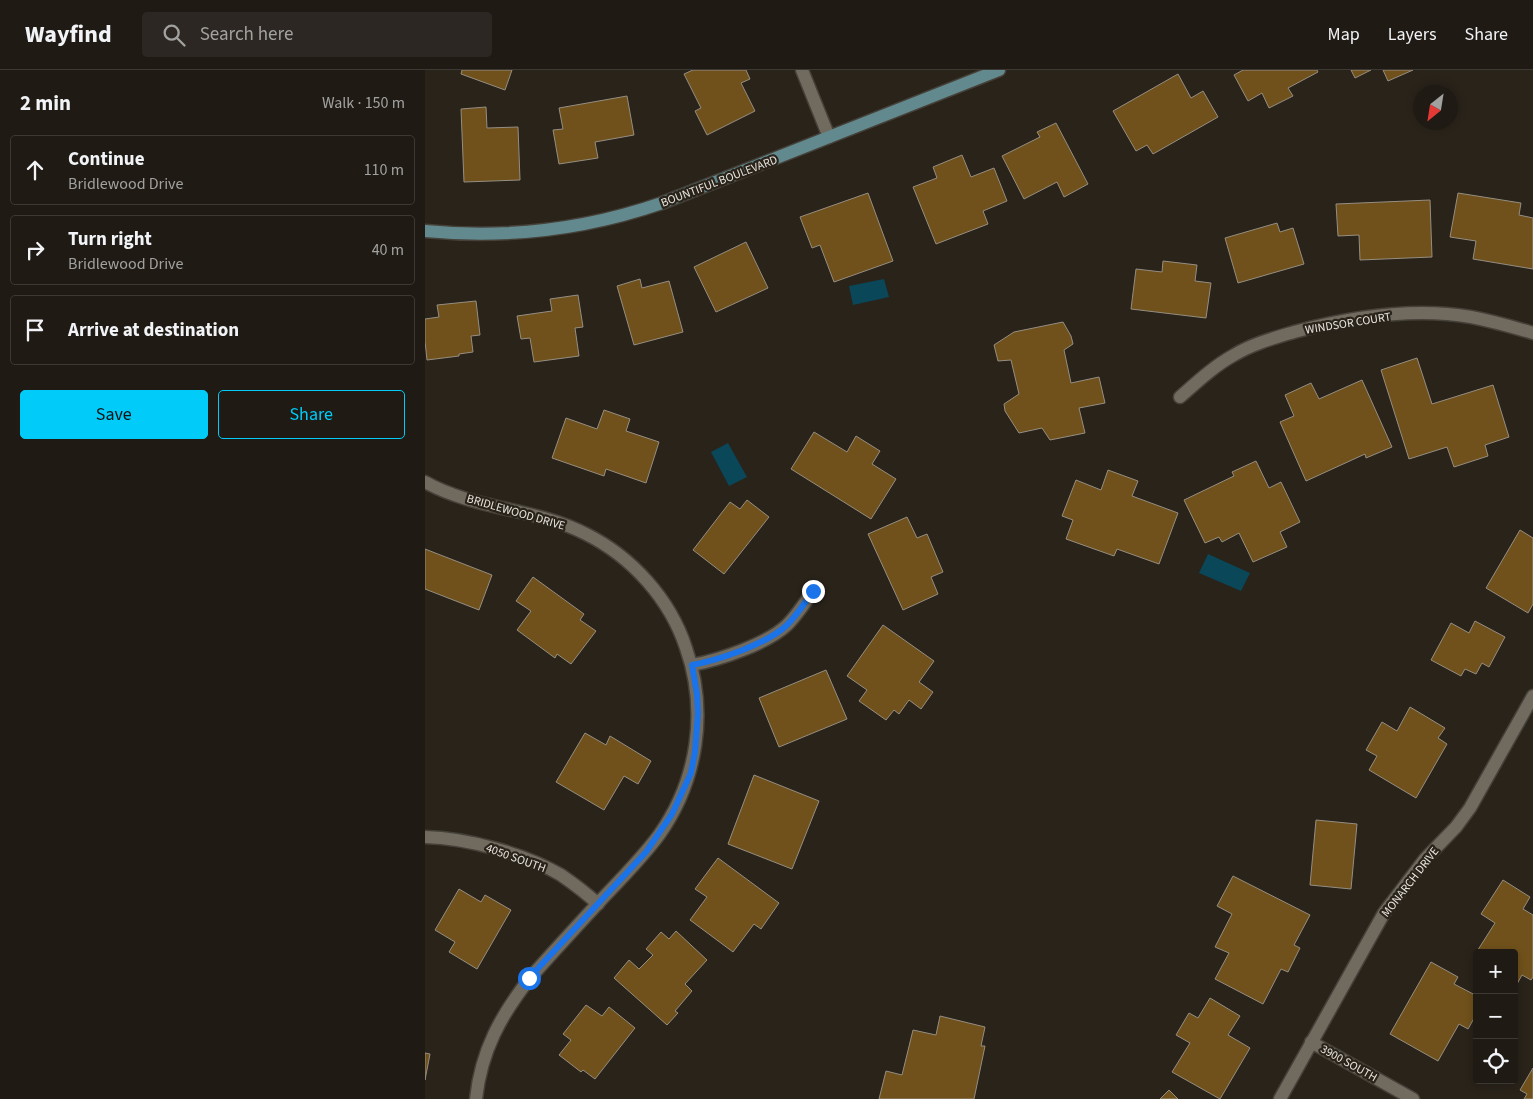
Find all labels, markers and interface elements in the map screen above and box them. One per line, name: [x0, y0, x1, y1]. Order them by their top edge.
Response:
search box: [142, 12, 492, 57]
text: Wayfind: [25, 17, 112, 52]
icon: search: [160, 21, 188, 49]
text: Search here: [200, 21, 293, 48]
text: Map: [1328, 22, 1360, 47]
text: Layers: [1388, 22, 1437, 47]
text: Share: [1465, 22, 1508, 47]
north arrow: [1413, 85, 1458, 130]
text: 2 min: [20, 88, 71, 118]
text: Walk · 150 m: [322, 92, 405, 114]
text: Continue: [68, 146, 145, 173]
street label: BOUNTIFUL BOULEVARD: [658, 151, 780, 212]
icon: ahead: [21, 156, 49, 184]
text: 110 m: [364, 159, 404, 181]
text: Bridlewood Drive: [68, 173, 183, 195]
text: Turn right: [68, 226, 152, 253]
icon: right: [21, 236, 49, 264]
text: 40 m: [372, 239, 404, 261]
text: Bridlewood Drive: [68, 253, 183, 275]
street label: WINDSOR COURT: [1304, 308, 1393, 339]
icon: arrive: [21, 316, 49, 344]
text: Arrive at destination: [68, 317, 239, 344]
button: Save: [20, 390, 208, 439]
button: Share: [218, 390, 405, 439]
street label: BRIDLEWOOD DRIVE: [465, 490, 567, 535]
route end: [802, 580, 825, 603]
street label: 4050 SOUTH: [483, 840, 548, 877]
street label: MONARCH DRIVE: [1378, 844, 1443, 921]
map controls: [1473, 949, 1518, 1084]
button: +: [1473, 949, 1518, 994]
route start: [518, 967, 541, 990]
button: −: [1473, 994, 1518, 1039]
button: locate: [1473, 1039, 1518, 1084]
street label: 3900 SOUTH: [1317, 1041, 1380, 1086]

